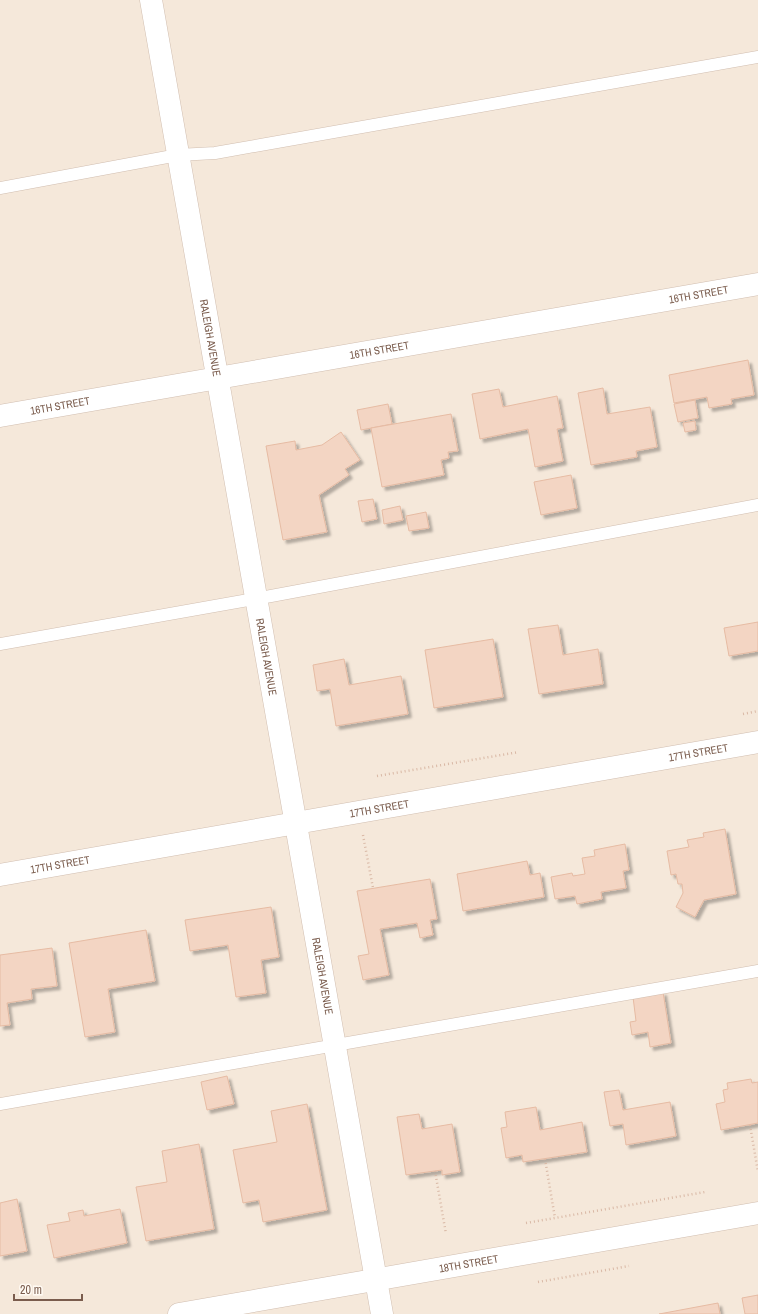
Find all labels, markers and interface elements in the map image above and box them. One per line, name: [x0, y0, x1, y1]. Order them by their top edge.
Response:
street label: 16TH STREET: [668, 282, 730, 306]
street label: RALEIGH AVENUE: [197, 298, 224, 378]
street label: 16TH STREET: [348, 338, 411, 362]
street label: 16TH STREET: [29, 393, 91, 418]
street label: RALEIGH AVENUE: [253, 617, 280, 697]
street label: 17TH STREET: [667, 740, 730, 765]
street label: 17TH STREET: [348, 796, 411, 821]
street label: 17TH STREET: [29, 852, 91, 877]
street label: RALEIGH AVENUE: [309, 936, 336, 1016]
street label: 18TH STREET: [438, 1251, 500, 1276]
scale bar: [14, 1276, 82, 1302]
text: 20 m: [20, 1282, 42, 1298]

